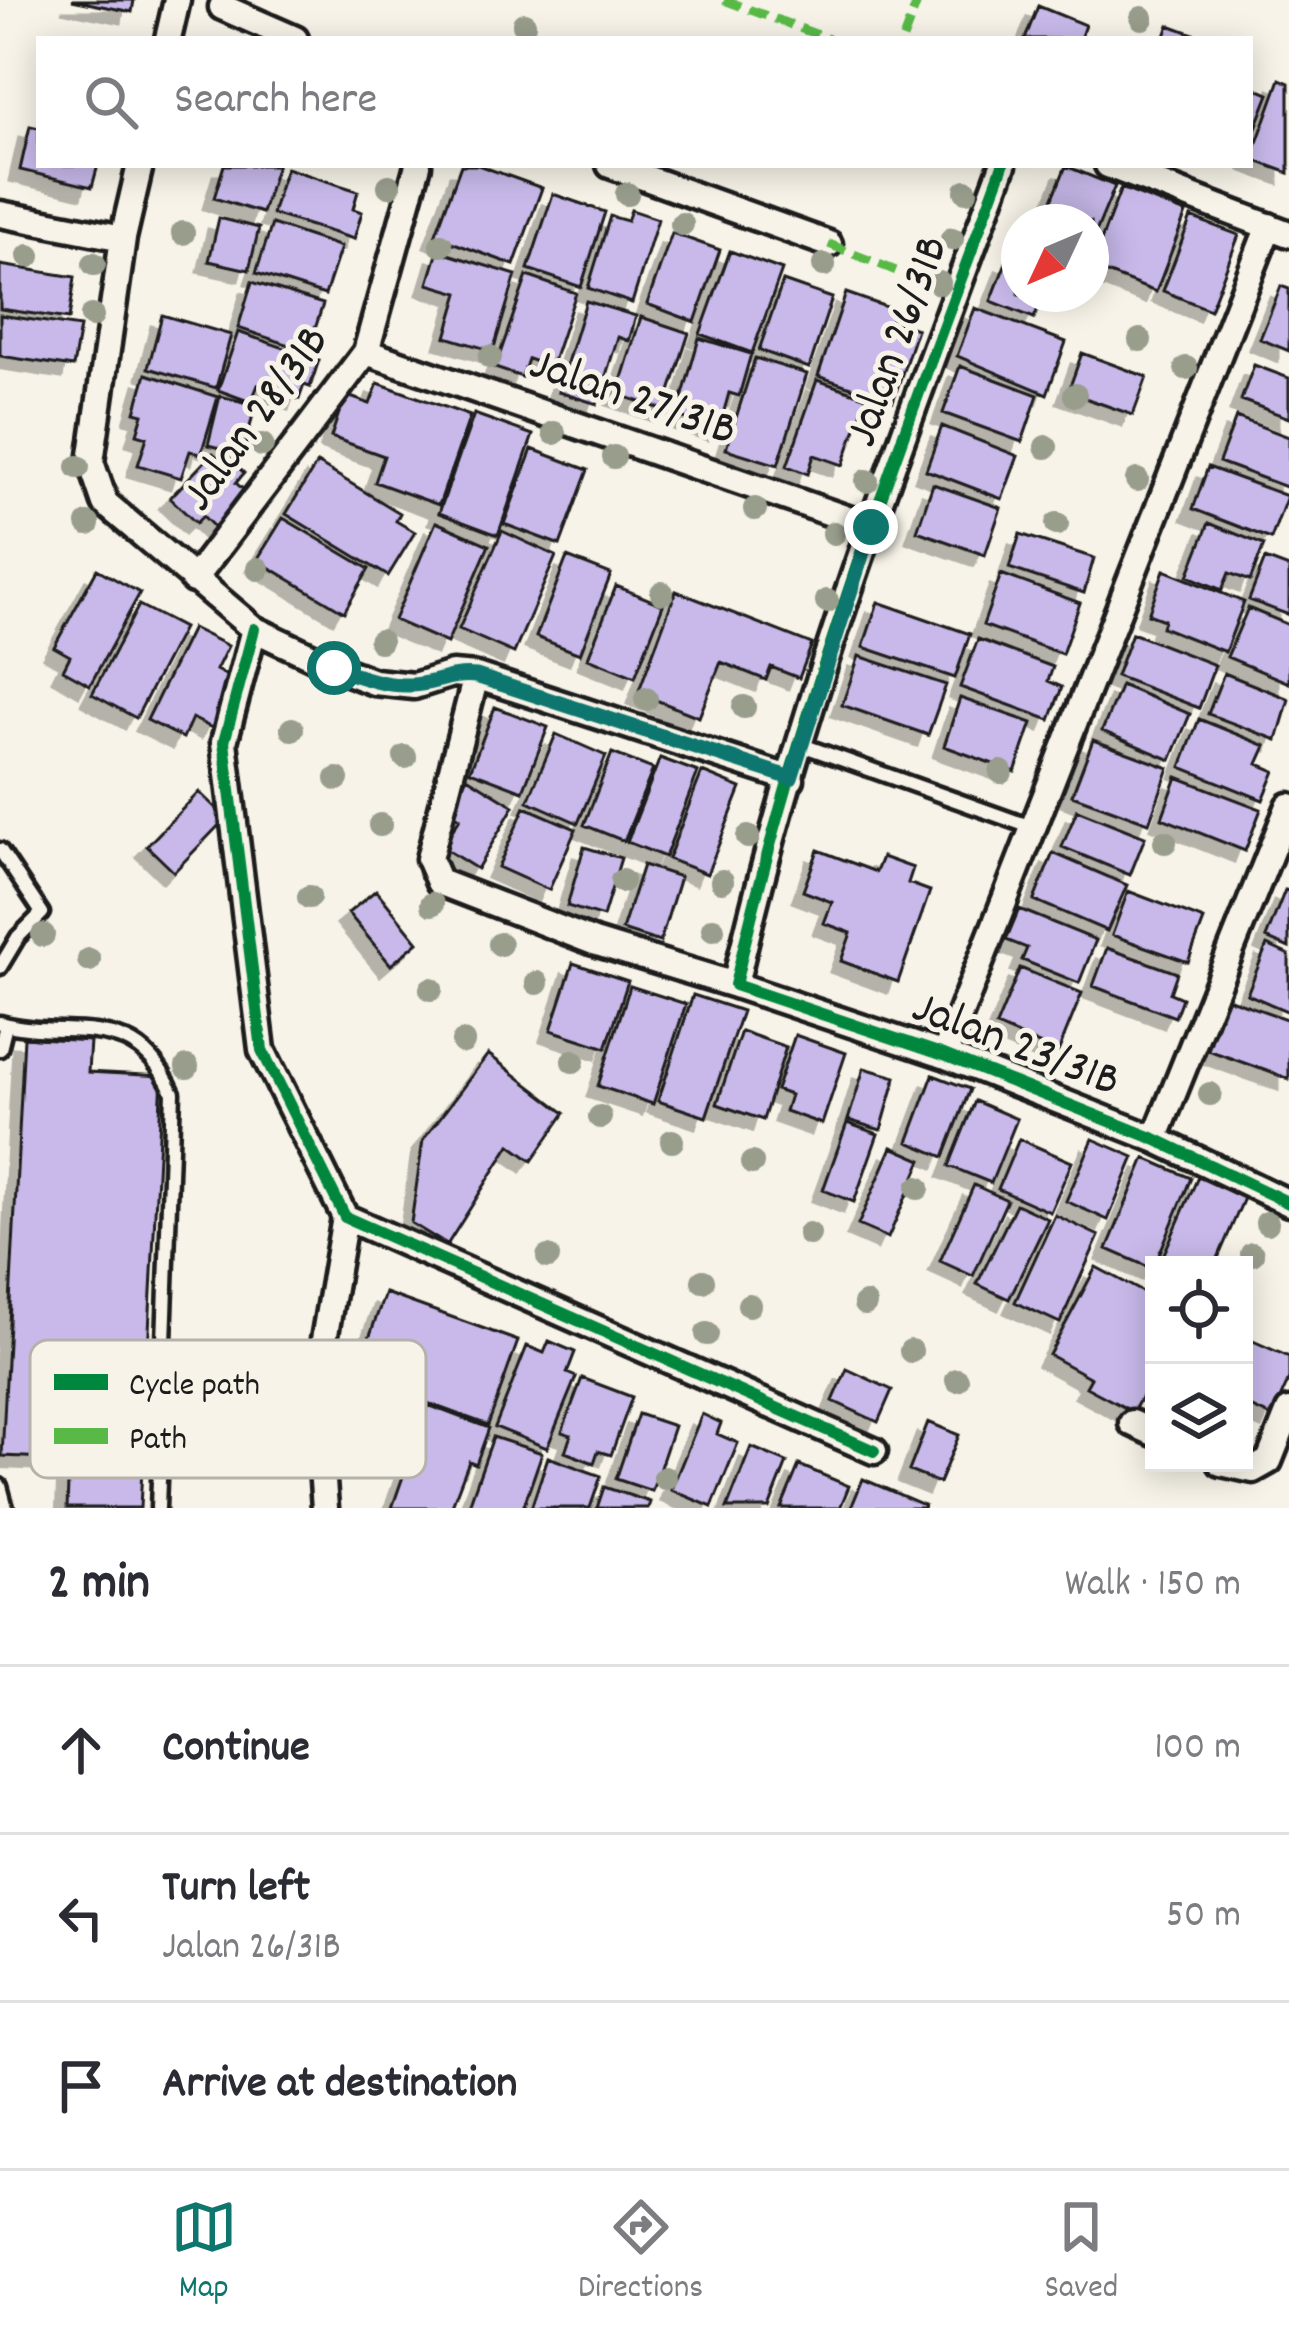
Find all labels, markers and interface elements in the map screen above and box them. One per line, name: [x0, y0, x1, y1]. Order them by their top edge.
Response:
search box: [36, 36, 1253, 168]
icon: search: [78, 69, 144, 135]
text: Search here: [174, 70, 377, 134]
north arrow: [1001, 204, 1109, 312]
street label: Jalan 26/31B: [830, 227, 970, 457]
street label: Jalan 28/31B: [167, 313, 349, 527]
street label: Jalan 27/31B: [519, 332, 745, 468]
route end: [844, 500, 898, 554]
route start: [307, 641, 361, 695]
street label: Jalan 23/31B: [901, 976, 1129, 1118]
map controls: [1145, 1256, 1253, 1472]
button: locate: [1145, 1256, 1253, 1364]
legend: [30, 1340, 426, 1478]
text: Cycle path: [129, 1364, 260, 1411]
button: layers: [1145, 1364, 1253, 1472]
text: Path: [129, 1418, 187, 1465]
text: 2 min: [48, 1550, 150, 1622]
text: Walk · 150 m: [1065, 1559, 1241, 1614]
icon: ahead: [48, 1717, 114, 1783]
text: Continue: [162, 1718, 310, 1782]
text: 100 m: [1154, 1722, 1241, 1777]
text: Turn left: [162, 1858, 310, 1922]
icon: left: [48, 1885, 114, 1951]
text: 50 m: [1166, 1890, 1241, 1945]
text: Jalan 26/31B: [162, 1922, 341, 1977]
icon: arrive: [48, 2053, 114, 2119]
text: Arrive at destination: [162, 2054, 517, 2118]
tab: Map: [171, 2194, 237, 2313]
tab: Directions: [578, 2194, 703, 2313]
tab: Saved: [1045, 2194, 1118, 2313]

